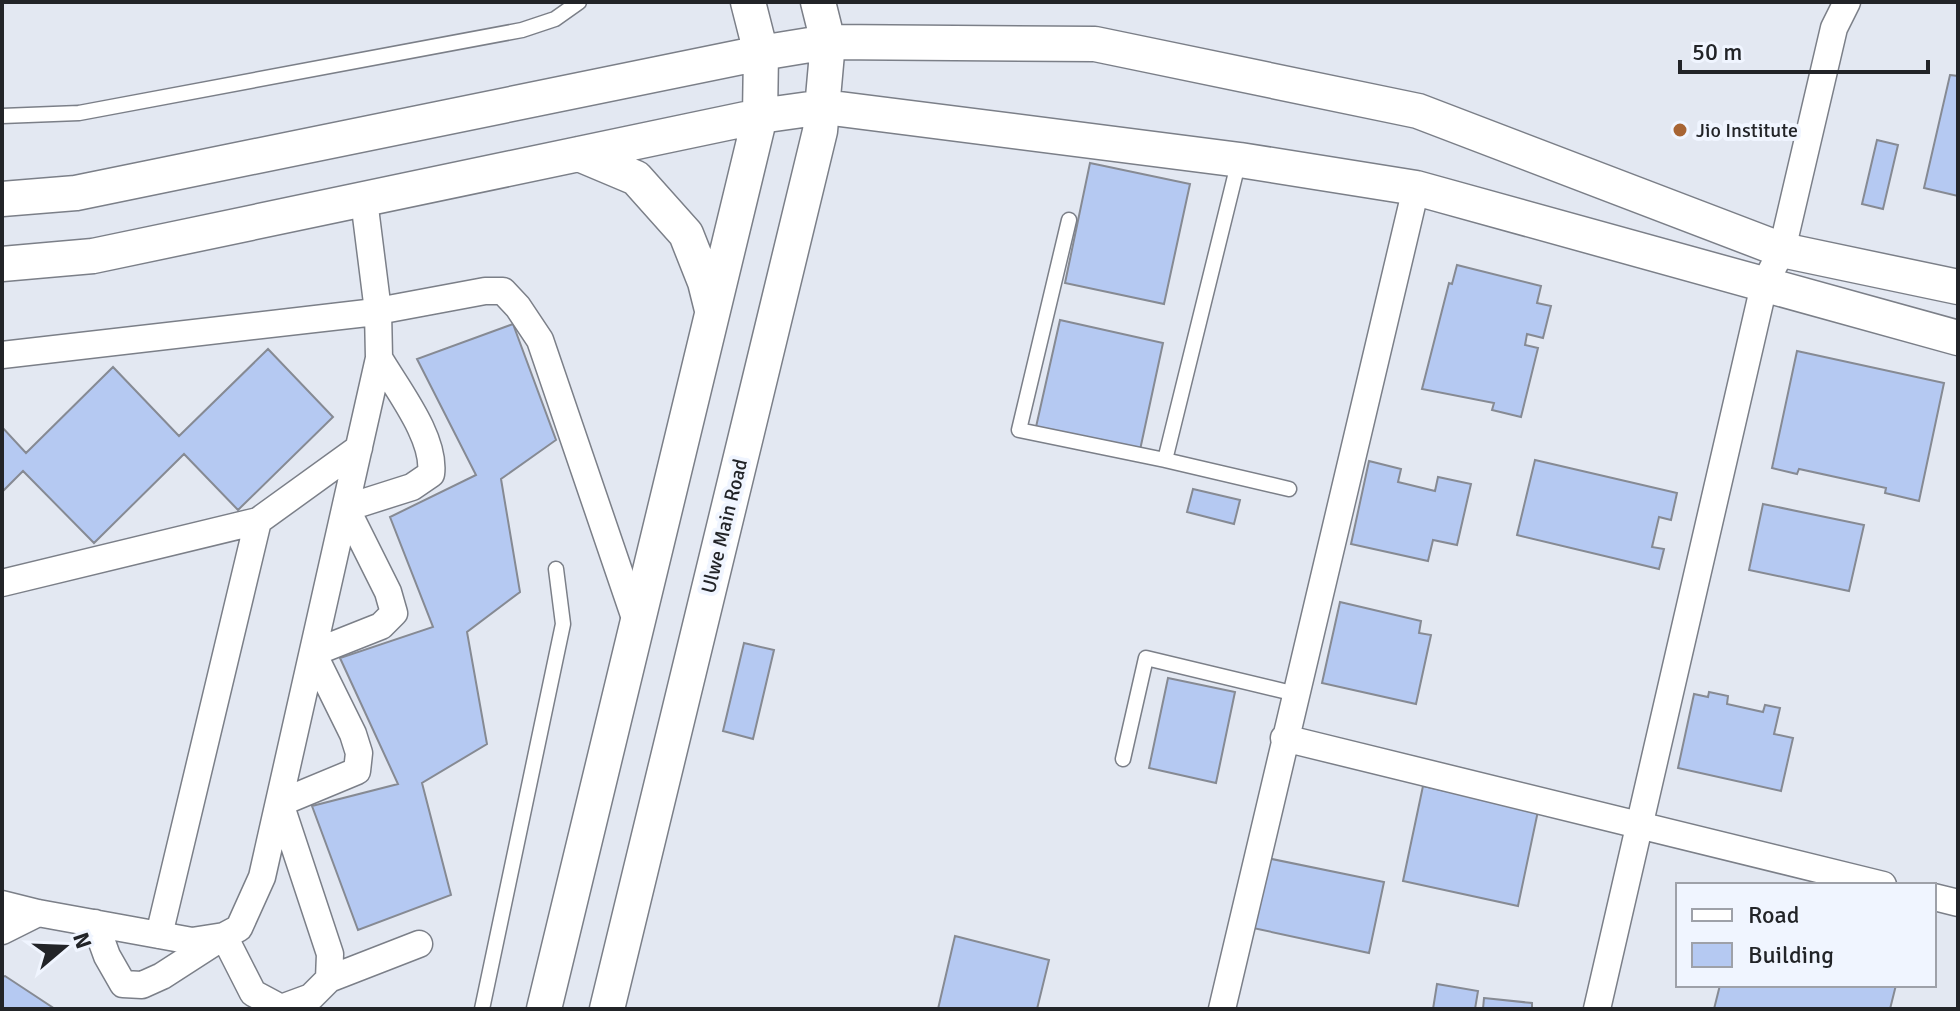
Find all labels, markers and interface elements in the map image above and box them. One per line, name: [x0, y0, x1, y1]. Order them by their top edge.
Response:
scale bar: [1680, 24, 1928, 74]
text: 50 m: [1692, 37, 1742, 67]
place label: Jio Institute: [1696, 118, 1798, 143]
marker: Jio Institute: [1671, 121, 1689, 139]
street label: Ulwe Main Road: [696, 456, 753, 596]
legend: [1676, 883, 1936, 987]
text: Road: [1748, 900, 1799, 930]
north arrow: [24, 907, 104, 987]
text: N: [67, 929, 98, 952]
text: Building: [1748, 940, 1834, 970]

